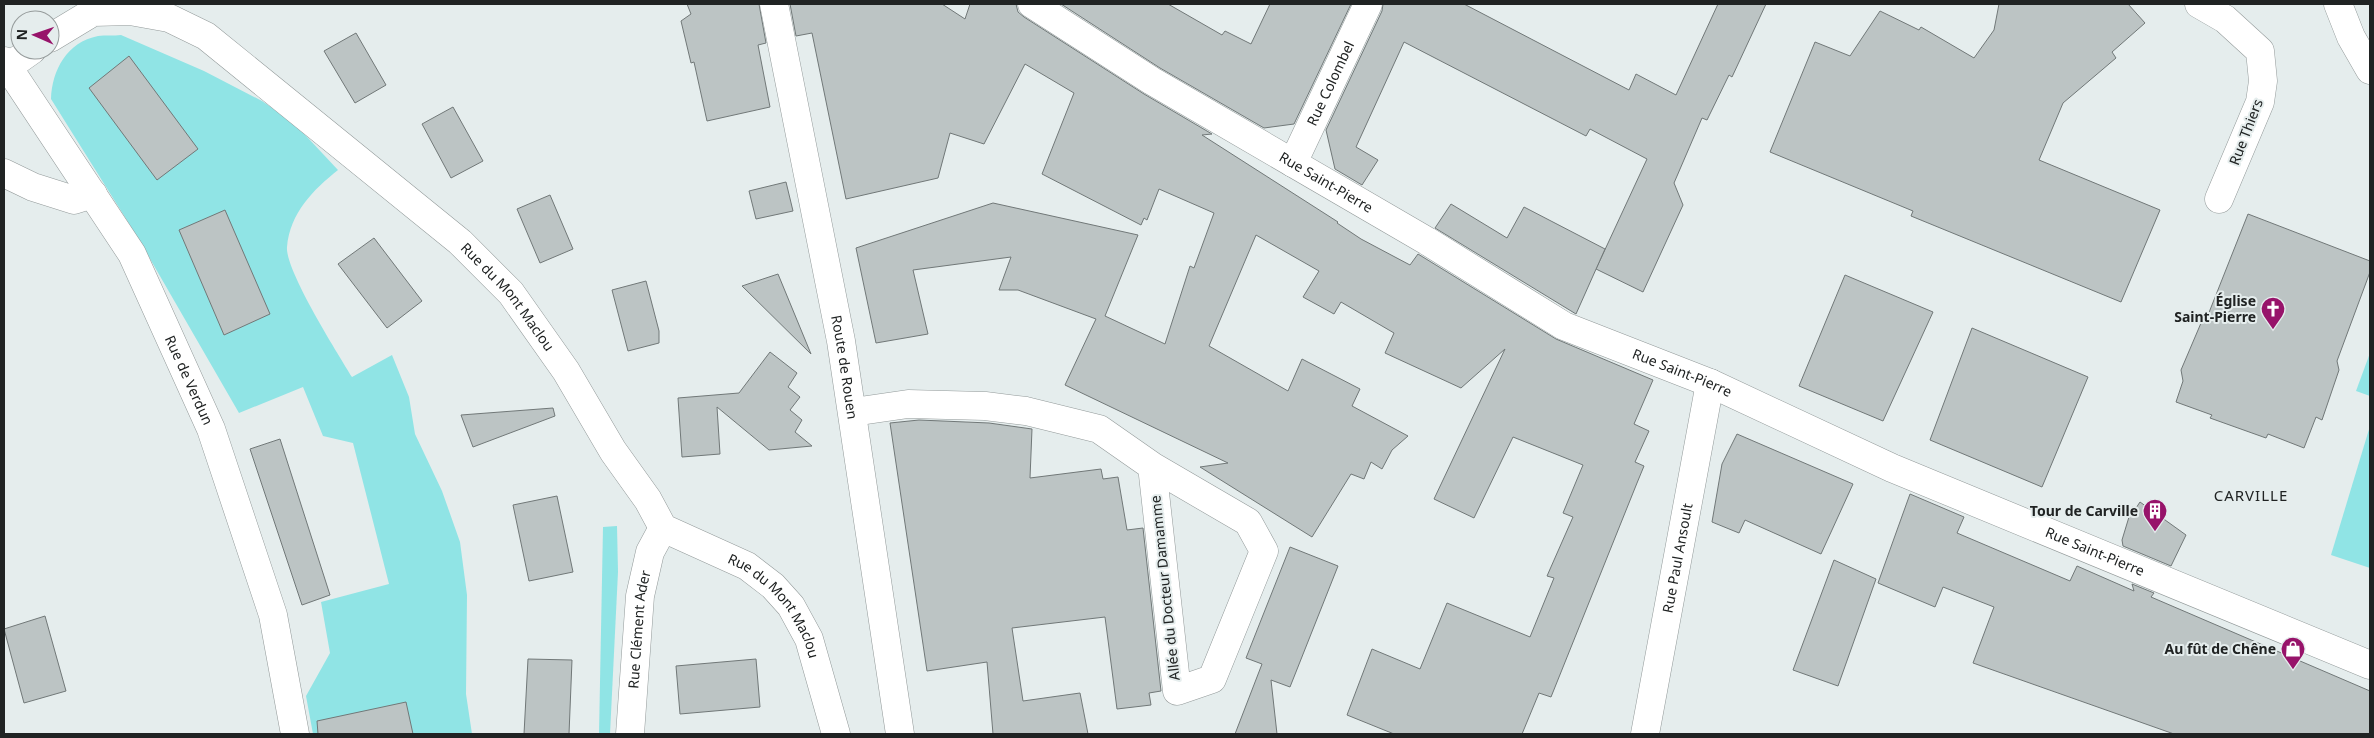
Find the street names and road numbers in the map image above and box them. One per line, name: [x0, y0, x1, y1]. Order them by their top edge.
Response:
street label: Rue Colombel: [1302, 38, 1358, 129]
street label: Rue Thiers: [2224, 96, 2267, 168]
street label: Rue Saint-Pierre: [1276, 147, 1377, 217]
street label: Rue du Mont Maclou: [457, 238, 559, 355]
street label: Route de Rouen: [827, 313, 863, 420]
street label: Rue de Verdun: [161, 332, 218, 428]
street label: Rue Saint-Pierre: [1630, 344, 1735, 401]
street label: Allée du Docteur Damamme: [1145, 494, 1184, 682]
street label: Rue Paul Ansoult: [1658, 501, 1697, 614]
street label: Rue Saint-Pierre: [2043, 522, 2148, 580]
street label: Rue du Mont Maclou: [725, 549, 824, 660]
street label: Rue Clément Ader: [623, 568, 655, 689]

